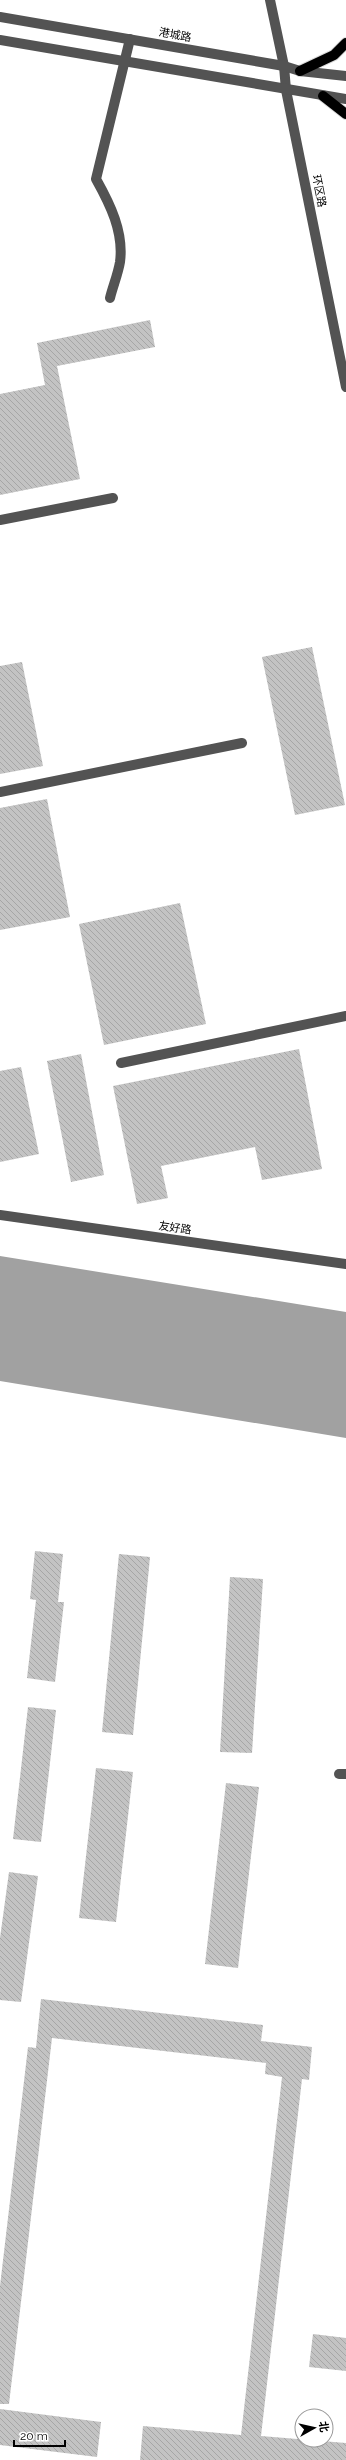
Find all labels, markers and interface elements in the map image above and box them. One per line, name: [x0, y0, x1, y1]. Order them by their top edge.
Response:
street label: 港城路: [158, 26, 192, 44]
street label: 环区路: [309, 174, 329, 208]
street label: 友好路: [158, 1219, 192, 1237]
north arrow: [294, 2408, 334, 2448]
text: 北: [316, 2420, 331, 2433]
scale bar: [14, 2422, 65, 2448]
text: 20 m: [20, 2429, 48, 2443]

